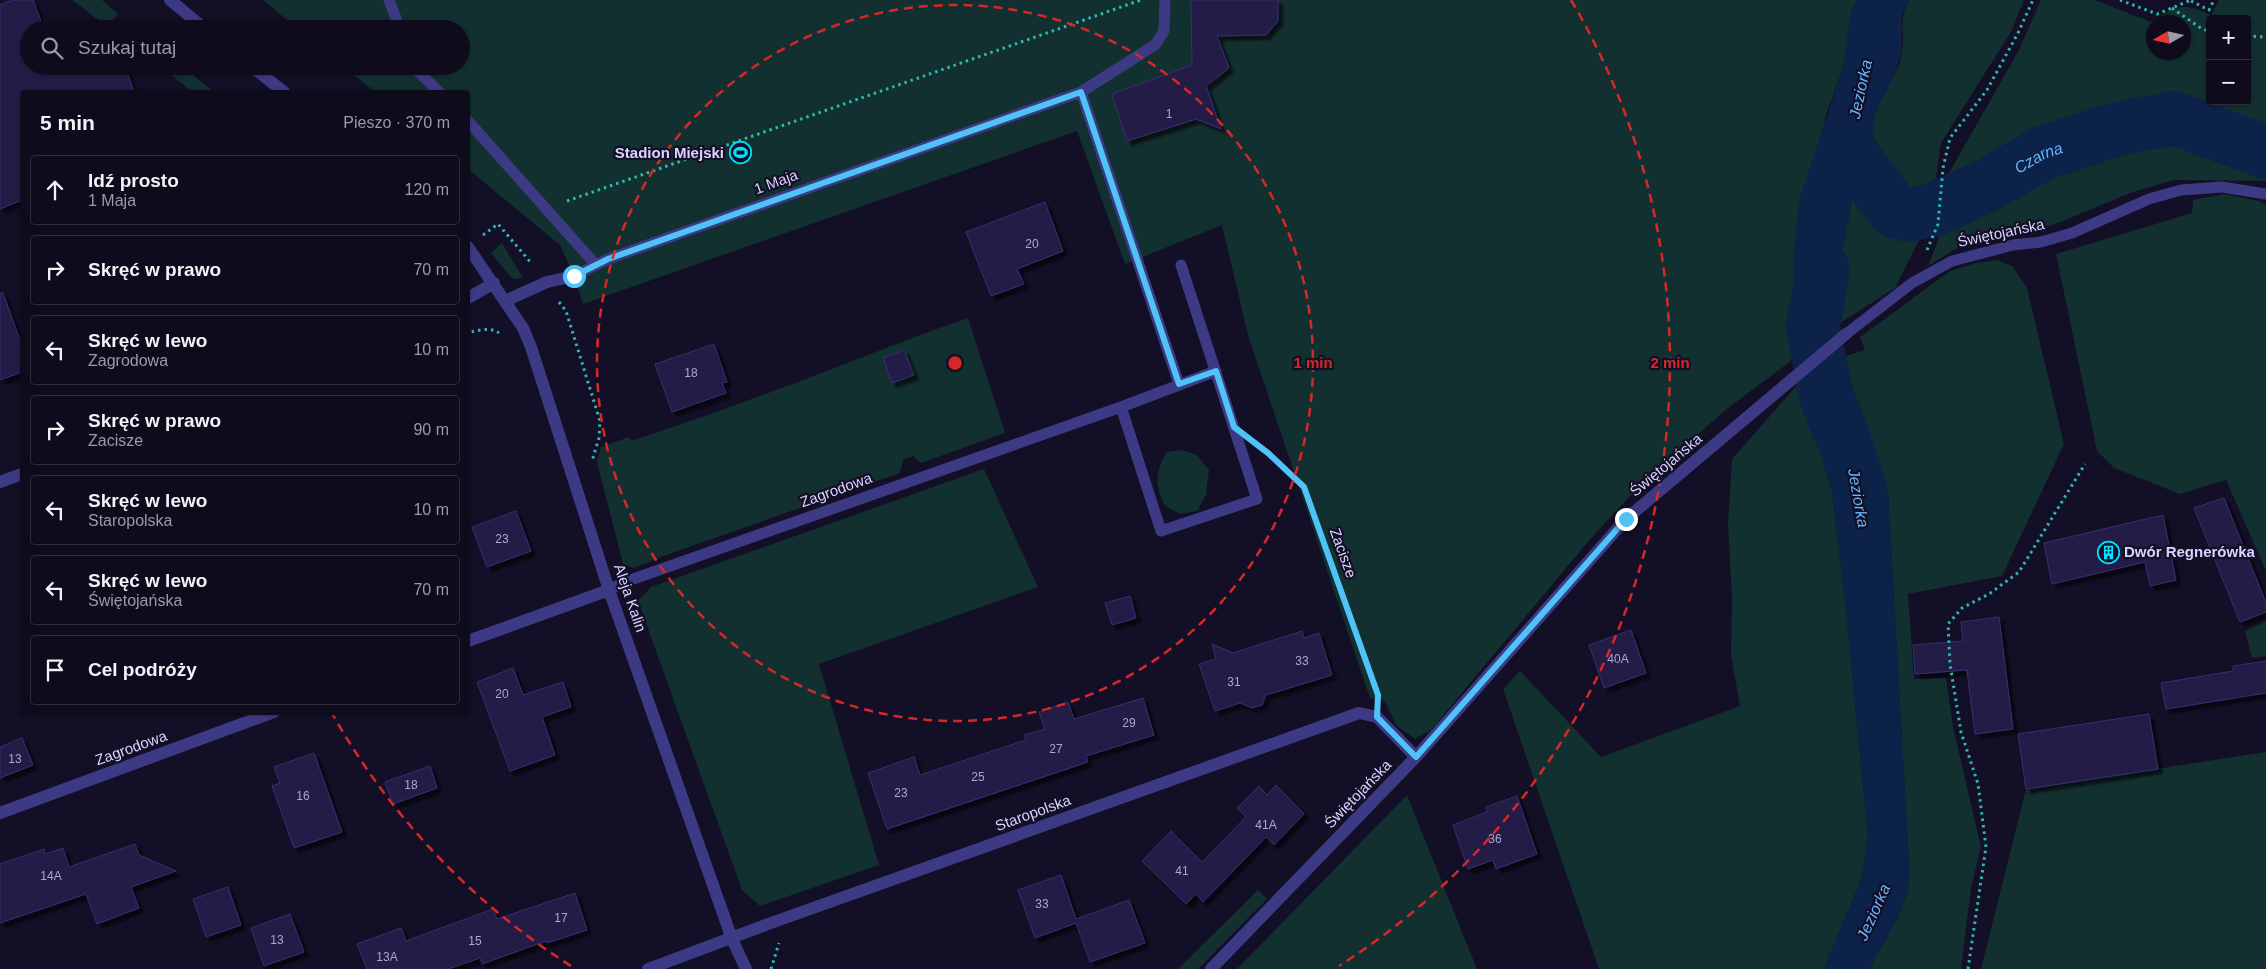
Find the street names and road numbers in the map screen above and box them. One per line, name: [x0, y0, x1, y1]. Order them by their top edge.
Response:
street label: 1 Maja: [752, 166, 801, 197]
street label: Świętojańska: [1956, 215, 2047, 250]
street label: Świętojańska: [1626, 429, 1705, 500]
street label: Zagrodowa: [798, 468, 875, 510]
street label: Zacisze: [1327, 526, 1360, 580]
street label: Aleja Kalin: [611, 562, 650, 634]
street label: Zagrodowa: [93, 726, 170, 768]
street label: Świętojańska: [1321, 755, 1395, 831]
street label: Staropolska: [993, 791, 1074, 834]

